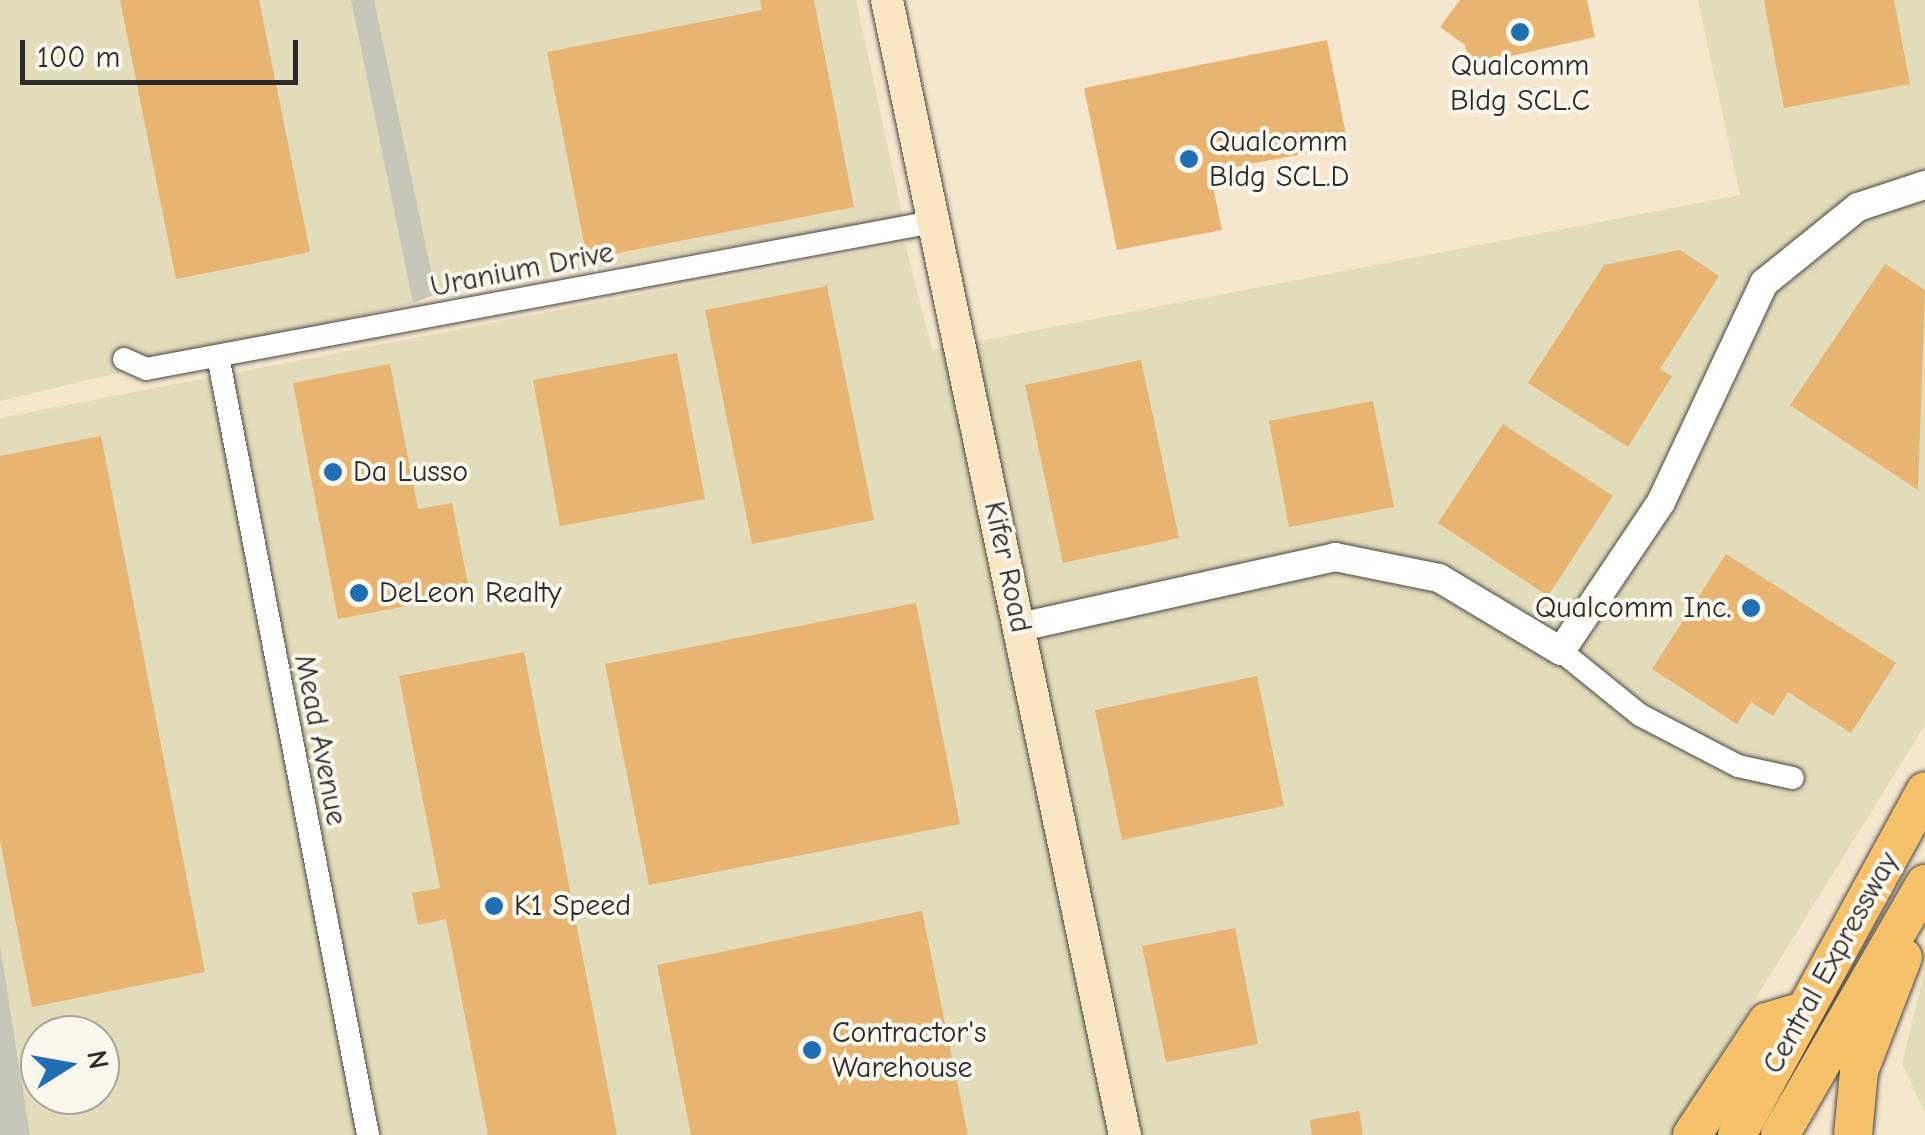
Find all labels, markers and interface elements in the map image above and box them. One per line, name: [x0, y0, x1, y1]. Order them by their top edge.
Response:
scale bar: [25, 20, 302, 82]
marker: Qualcomm Bldg SCL.C: [1509, 21, 1531, 43]
text: 100 m: [37, 40, 120, 75]
place label: Qualcomm Bldg SCL.C: [1450, 48, 1590, 118]
place label: Qualcomm Bldg SCL.D: [1209, 124, 1349, 194]
marker: Qualcomm Bldg SCL.D: [1178, 148, 1200, 170]
street label: Uranium Drive: [427, 235, 617, 305]
place label: Da Lusso: [353, 454, 468, 490]
marker: Da Lusso: [322, 461, 344, 483]
street label: Kifer Road: [976, 498, 1038, 636]
place label: DeLeon Realty: [379, 575, 561, 611]
marker: DeLeon Realty: [348, 582, 370, 604]
place label: Qualcomm Inc.: [1535, 590, 1731, 626]
marker: Qualcomm Inc.: [1740, 597, 1762, 619]
street label: Mead Avenue: [286, 652, 354, 828]
street label: Central Expressway: [1755, 846, 1907, 1080]
place label: K1 Speed: [514, 888, 631, 924]
marker: K1 Speed: [483, 895, 505, 917]
north arrow: [20, 1015, 120, 1115]
place label: Contractor's Warehouse: [832, 1015, 987, 1086]
marker: Contractor's Warehouse: [801, 1039, 823, 1061]
text: N: [80, 1048, 115, 1072]

